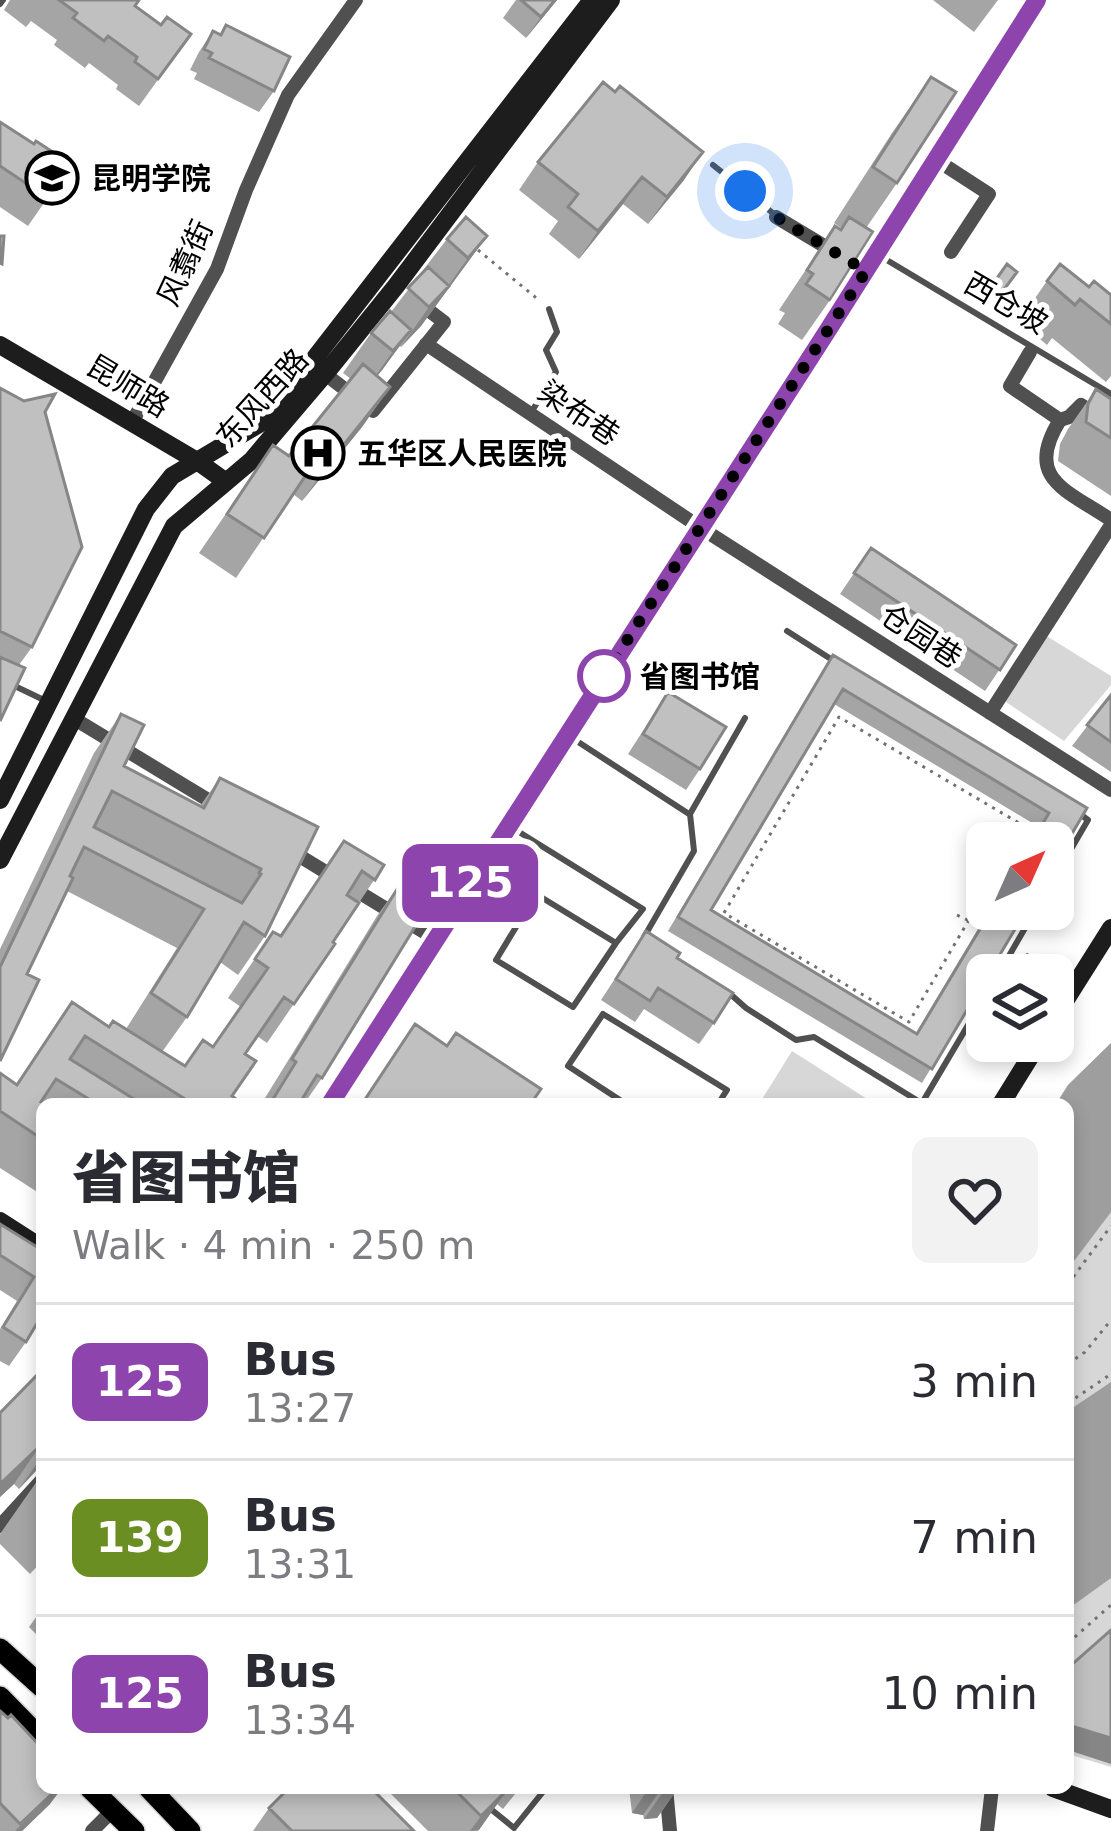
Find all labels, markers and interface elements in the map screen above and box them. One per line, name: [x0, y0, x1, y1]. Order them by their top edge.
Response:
school or university icon: 昆明学院: [24, 150, 80, 206]
place label: 昆明学院: [91, 161, 211, 196]
your location: [715, 161, 775, 221]
street label: 风翥街: [150, 215, 220, 311]
street label: 西仓坡: [958, 265, 1054, 341]
street label: 东风西路: [209, 342, 315, 454]
street label: 昆师路: [80, 348, 176, 424]
street label: 染布巷: [532, 373, 626, 453]
hospital icon: 五华区人民医院: [290, 425, 346, 481]
place label: 五华区人民医院: [357, 436, 567, 471]
street label: 仓园巷: [874, 597, 968, 675]
marker: 省图书馆: [579, 651, 629, 701]
place label: 省图书馆: [640, 659, 760, 694]
north arrow: [966, 822, 1074, 930]
map controls: [966, 822, 1074, 1062]
line badge: 125: [401, 844, 539, 922]
text: 125: [426, 858, 514, 907]
button: layers: [966, 954, 1074, 1062]
button: heart: [912, 1137, 1038, 1263]
text: 省图书馆: [72, 1145, 300, 1211]
text: Walk · 4 min · 250 m: [72, 1223, 475, 1268]
text: Bus: [244, 1333, 337, 1386]
text: 3 min: [910, 1355, 1038, 1408]
text: 125: [96, 1357, 184, 1406]
text: 13:27: [244, 1386, 356, 1431]
text: Bus: [244, 1489, 337, 1542]
text: 7 min: [910, 1511, 1038, 1564]
text: 139: [96, 1513, 184, 1562]
text: 13:31: [244, 1542, 356, 1587]
text: Bus: [244, 1645, 337, 1698]
text: 10 min: [882, 1667, 1038, 1720]
text: 125: [96, 1669, 184, 1718]
text: 13:34: [244, 1698, 356, 1743]

